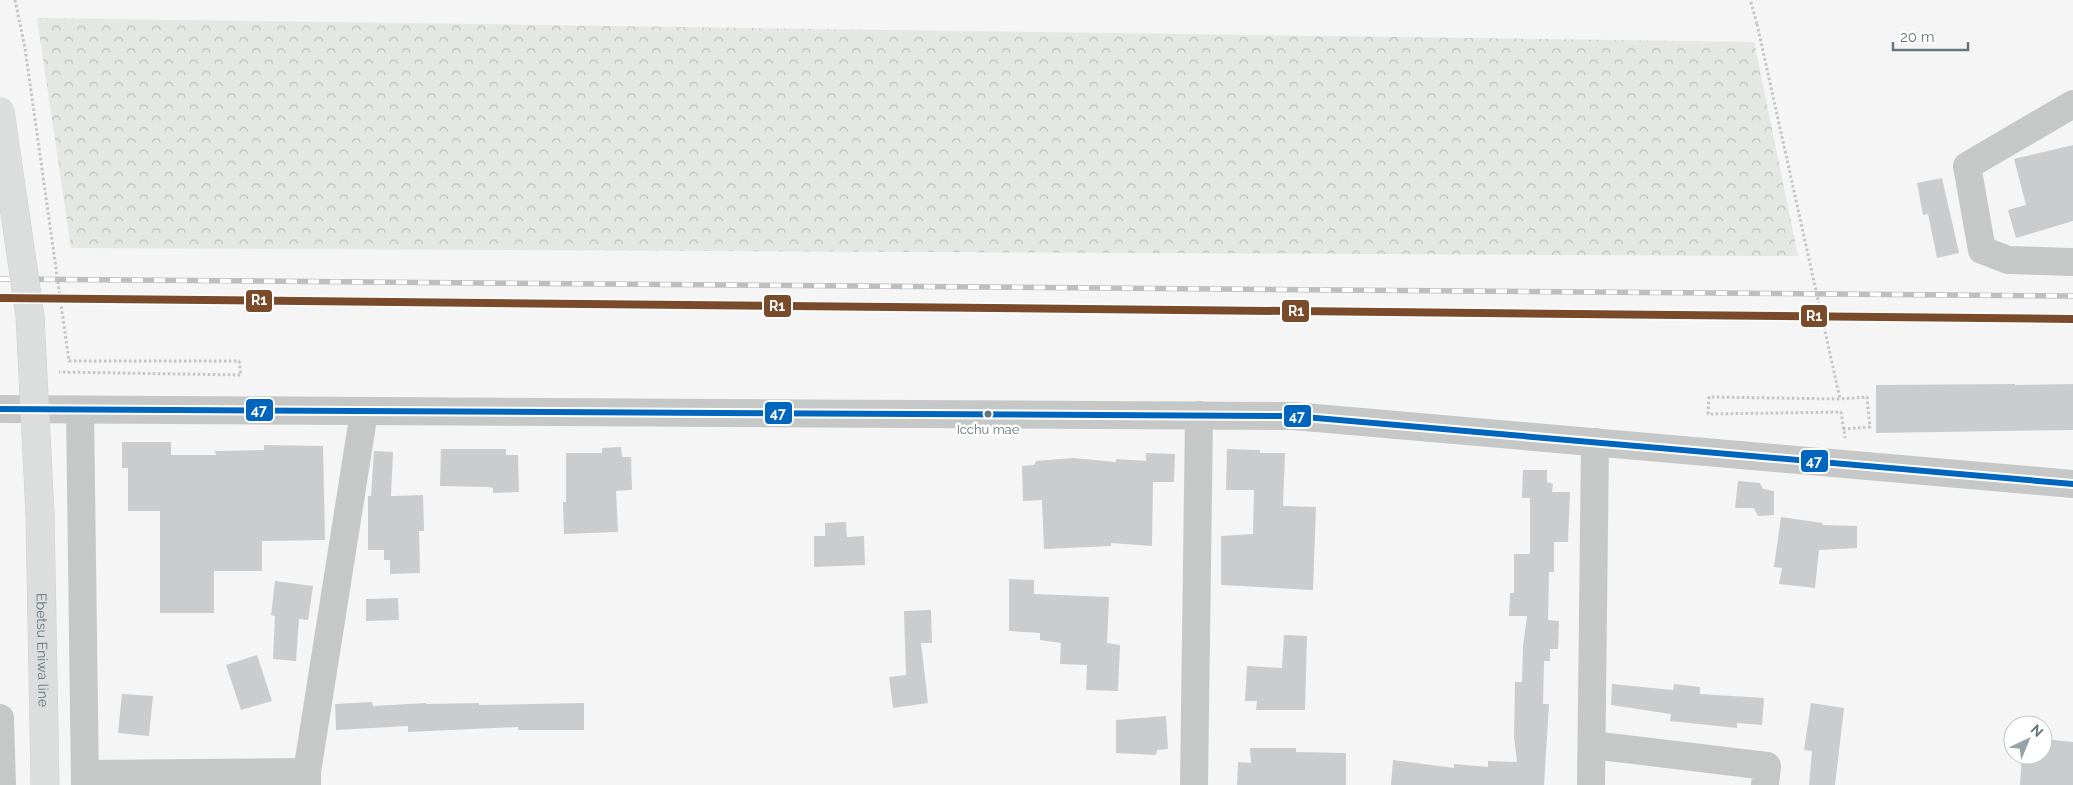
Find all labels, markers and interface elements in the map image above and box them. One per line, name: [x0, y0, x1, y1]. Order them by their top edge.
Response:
scale bar: [1893, 20, 1968, 52]
text: 20 m: [1900, 28, 1935, 46]
line badge: R1: [245, 289, 273, 313]
text: R1: [251, 292, 267, 308]
line badge: R1: [763, 294, 792, 318]
text: R1: [769, 298, 785, 314]
line badge: R1: [1281, 299, 1310, 323]
text: R1: [1288, 303, 1304, 319]
line badge: R1: [1800, 304, 1828, 328]
text: R1: [1806, 308, 1822, 324]
line badge: 47: [245, 398, 274, 422]
line badge: 47: [764, 401, 793, 425]
text: 47: [251, 402, 267, 418]
line badge: 47: [1283, 404, 1312, 428]
text: 47: [770, 405, 786, 421]
text: 47: [1289, 408, 1305, 424]
marker: Icchu mae: [983, 409, 993, 419]
place label: Icchu mae: [957, 422, 1020, 437]
line badge: 47: [1800, 449, 1829, 473]
text: 47: [1806, 453, 1822, 469]
street label: Ebetsu Eniwa line: [33, 593, 52, 707]
north arrow: [2003, 715, 2053, 765]
text: N: [2028, 721, 2046, 740]

